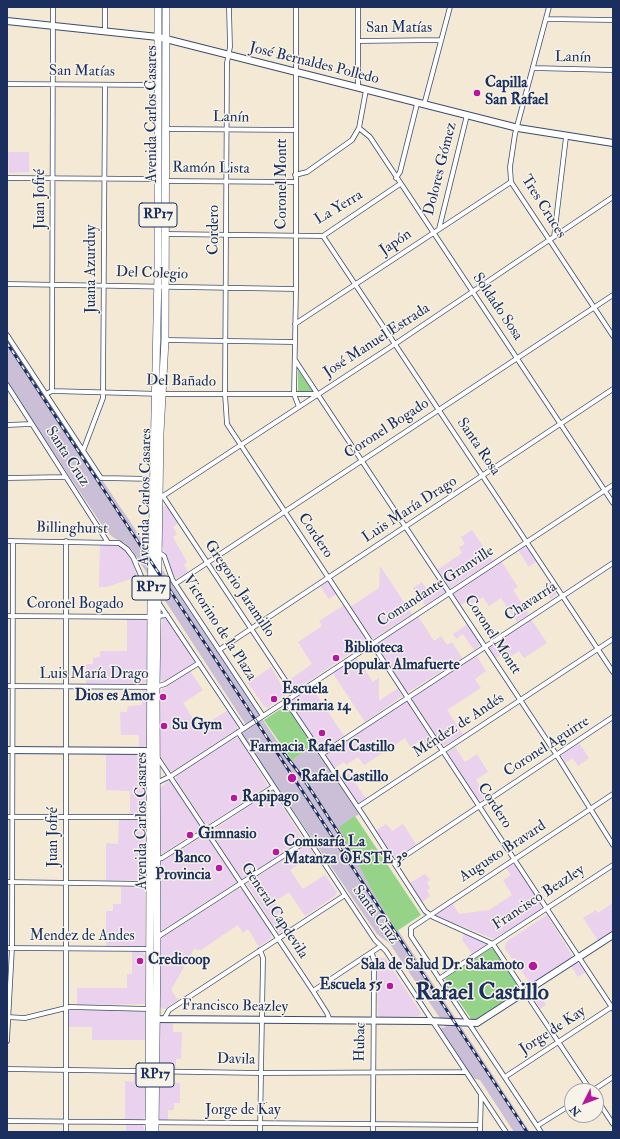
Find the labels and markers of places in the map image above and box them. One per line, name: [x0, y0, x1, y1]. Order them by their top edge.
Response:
place label: Capilla San Rafael: [485, 75, 548, 110]
marker: Capilla San Rafael: [472, 88, 482, 98]
place label: Biblioteca popular Almafuerte: [344, 640, 460, 675]
marker: Biblioteca popular Almafuerte: [331, 653, 341, 663]
place label: Escuela Primaria 14: [282, 681, 350, 716]
place label: Dios es Amor: [75, 688, 155, 706]
marker: Dios es Amor: [158, 692, 168, 702]
marker: Escuela Primaria 14: [269, 694, 279, 704]
place label: Su Gym: [172, 717, 222, 735]
marker: Su Gym: [159, 721, 169, 731]
marker: Farmacia Rafael Castillo: [317, 728, 327, 738]
place label: Farmacia Rafael Castillo: [249, 739, 395, 757]
place label: Rafael Castillo: [301, 769, 388, 787]
marker: Rafael Castillo: [286, 772, 298, 784]
place label: Rapipago: [242, 789, 299, 807]
marker: Rapipago: [229, 793, 239, 803]
place label: Gimnasio: [198, 826, 256, 844]
marker: Gimnasio: [185, 830, 195, 840]
place label: Comisaría La Matanza OESTE 3°: [284, 834, 407, 869]
marker: Comisaría La Matanza OESTE 3°: [271, 847, 281, 857]
place label: Banco Provincia: [155, 850, 211, 885]
marker: Banco Provincia: [214, 863, 224, 873]
place label: Credicoop: [148, 952, 210, 970]
marker: Credicoop: [135, 956, 145, 966]
place label: Sala de Salud Dr. Sakamoto: [361, 957, 524, 975]
marker: Sala de Salud Dr. Sakamoto: [527, 960, 539, 972]
place label: Escuela 55: [320, 977, 382, 995]
marker: Escuela 55: [385, 981, 395, 991]

